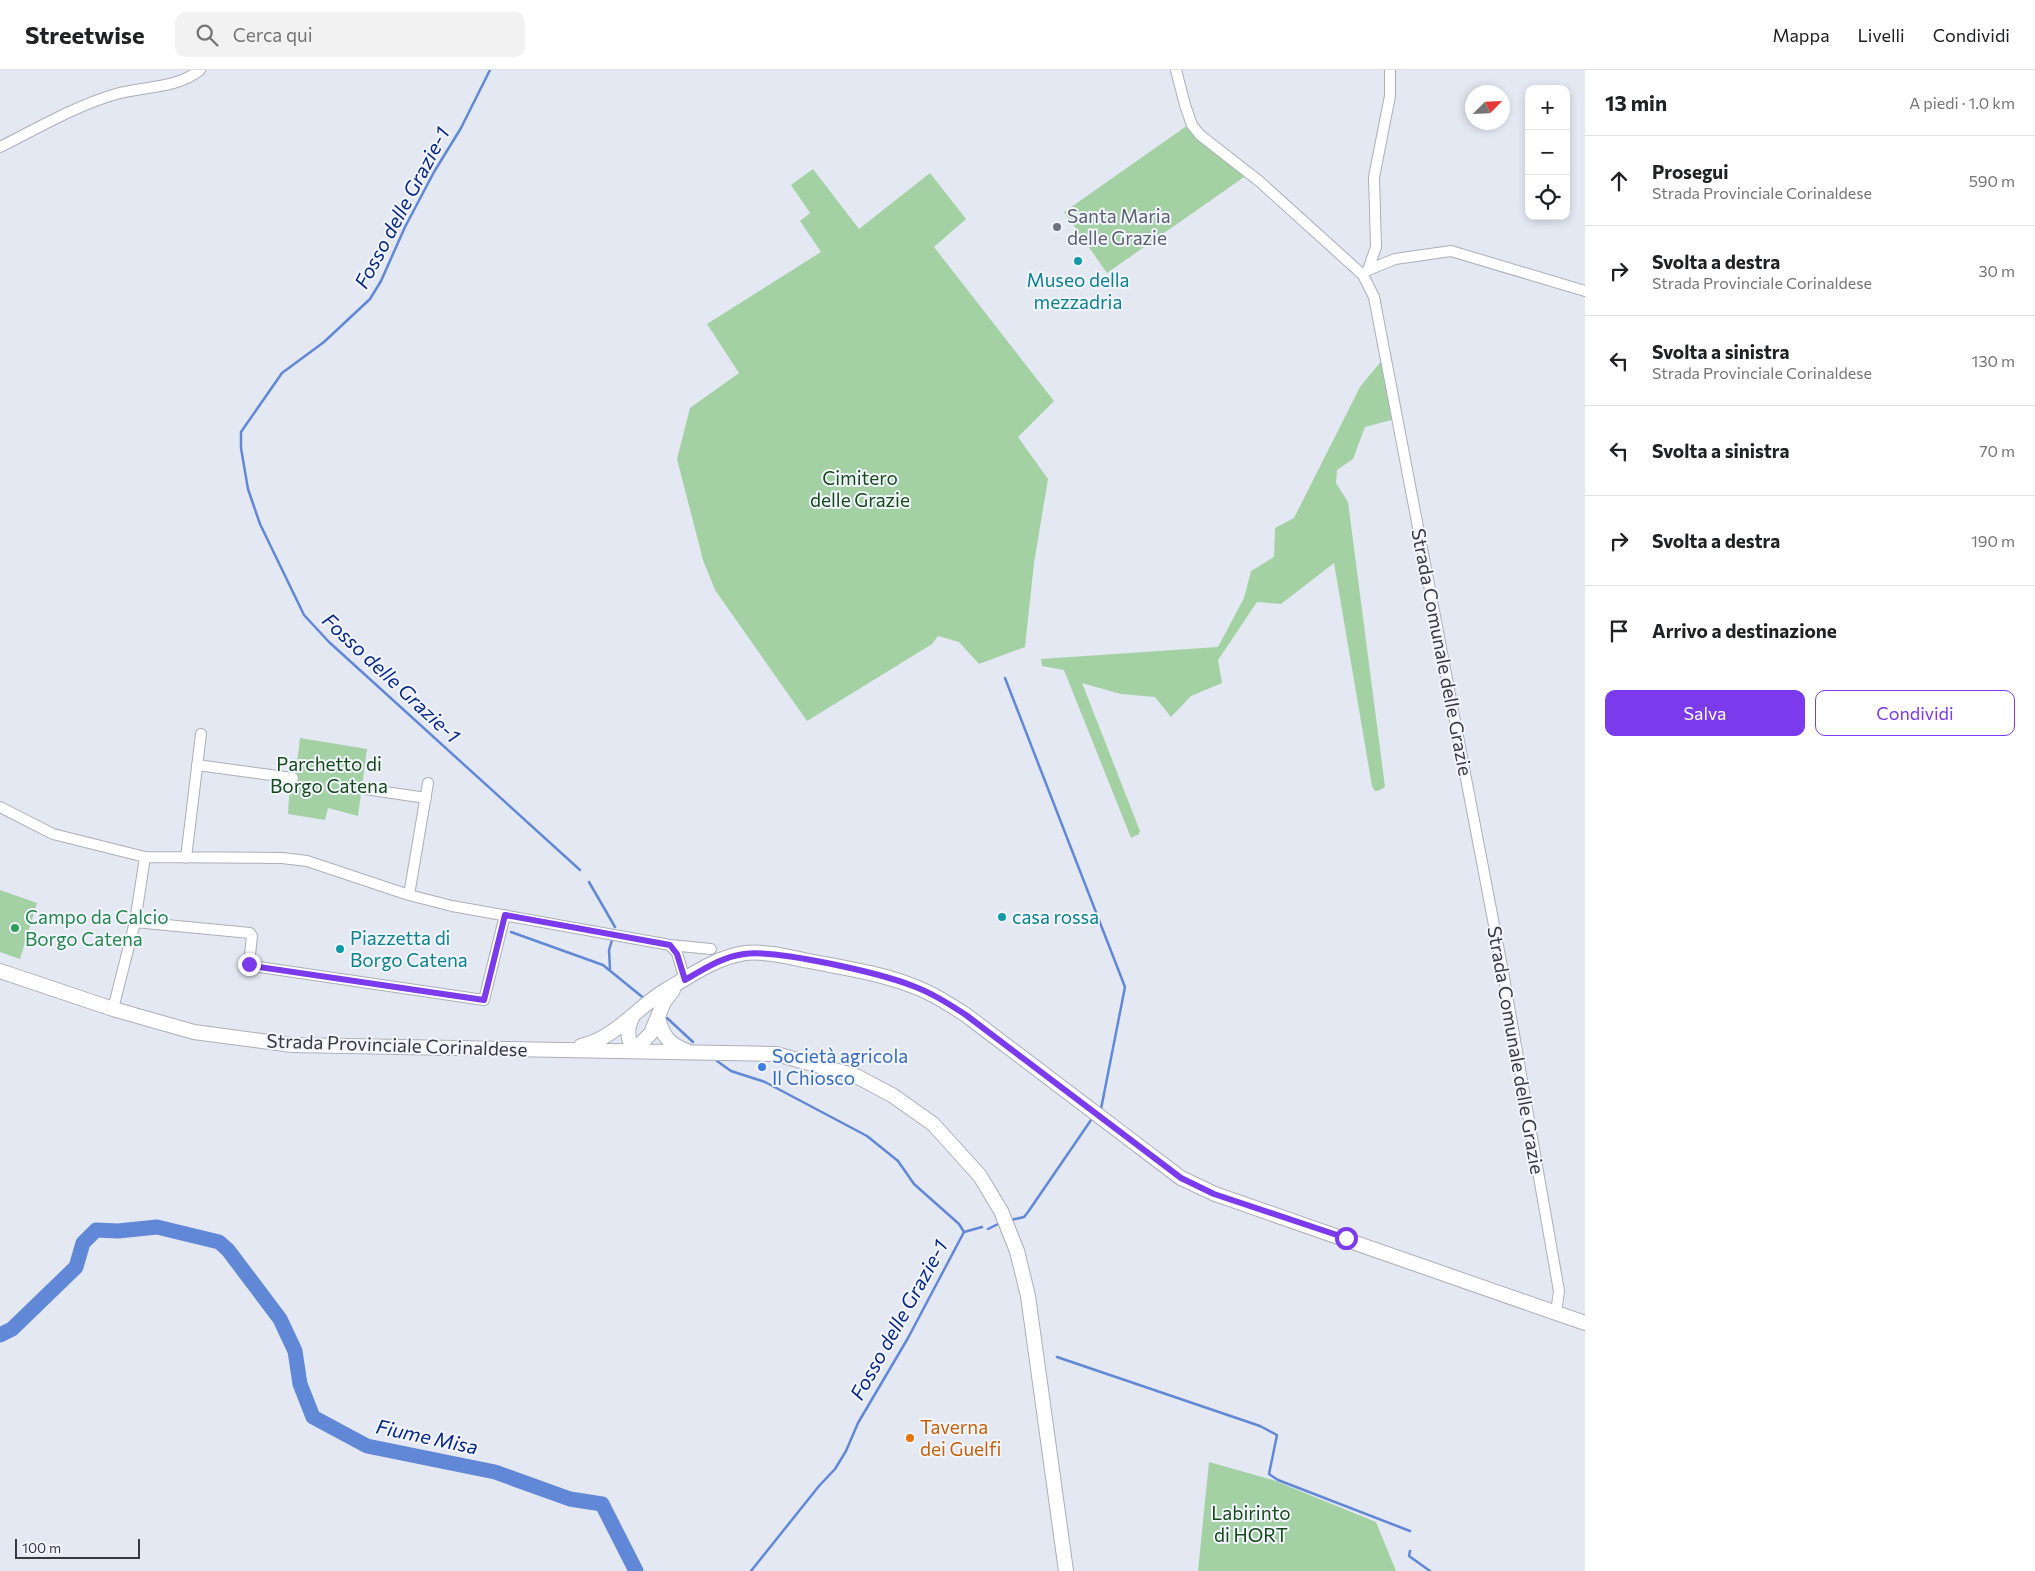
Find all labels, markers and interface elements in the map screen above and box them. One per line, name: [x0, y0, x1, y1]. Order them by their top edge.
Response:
search box: [175, 12, 525, 57]
text: Streetwise: [25, 20, 145, 49]
icon: search: [193, 21, 221, 49]
text: Cerca qui: [233, 23, 313, 46]
text: Mappa: [1772, 24, 1830, 46]
text: Livelli: [1858, 24, 1905, 46]
text: Condividi: [1933, 24, 2010, 46]
north arrow: [1465, 85, 1510, 130]
map controls: [1525, 85, 1570, 220]
button: +: [1525, 85, 1570, 130]
text: 13 min: [1605, 90, 1667, 115]
text: A piedi · 1.0 km: [1909, 93, 2015, 112]
water label: Fosso delle Grazie-1: [349, 123, 454, 292]
button: −: [1525, 130, 1570, 175]
text: Prosegui: [1652, 160, 1729, 183]
icon: ahead: [1605, 167, 1633, 195]
text: 590 m: [1969, 171, 2015, 190]
button: locate: [1525, 175, 1570, 220]
text: Strada Provinciale Corinaldese: [1652, 183, 1872, 202]
place label: Santa Maria delle Grazie: [1067, 204, 1171, 249]
marker: Santa Maria delle Grazie: [1051, 221, 1063, 233]
text: Svolta a destra: [1652, 250, 1780, 273]
marker: Museo della mezzadria: [1072, 255, 1084, 267]
icon: right: [1605, 257, 1633, 285]
text: 30 m: [1978, 261, 2015, 280]
place label: Museo della mezzadria: [1027, 268, 1130, 313]
text: Strada Provinciale Corinaldese: [1652, 273, 1872, 292]
text: Svolta a sinistra: [1652, 340, 1790, 363]
icon: left: [1605, 347, 1633, 375]
text: 130 m: [1972, 351, 2015, 370]
text: Strada Provinciale Corinaldese: [1652, 363, 1872, 382]
icon: left: [1605, 437, 1633, 465]
text: Svolta a sinistra: [1652, 439, 1790, 462]
text: 70 m: [1979, 441, 2015, 460]
park label: Cimitero delle Grazie: [810, 466, 910, 511]
street label: Strada Comunale delle Grazie: [1407, 526, 1478, 778]
icon: right: [1605, 527, 1633, 555]
text: Svolta a destra: [1652, 529, 1780, 552]
text: 190 m: [1971, 531, 2015, 550]
water label: Fosso delle Grazie-1: [318, 607, 466, 747]
icon: arrive: [1605, 617, 1633, 645]
text: Arrivo a destinazione: [1652, 619, 1837, 642]
button: Salva: [1605, 690, 1805, 736]
button: Condividi: [1815, 690, 2015, 736]
park label: Parchetto di Borgo Catena: [270, 752, 388, 797]
place label: Campo da Calcio Borgo Catena: [25, 905, 169, 950]
place label: casa rossa: [1012, 905, 1099, 928]
marker: casa rossa: [996, 911, 1008, 923]
marker: Campo da Calcio Borgo Catena: [9, 922, 21, 934]
street label: Strada Comunale delle Grazie: [1483, 924, 1550, 1176]
place label: Piazzetta di Borgo Catena: [350, 926, 468, 971]
marker: Piazzetta di Borgo Catena: [334, 943, 346, 955]
route end: [238, 953, 261, 976]
street label: Strada Provinciale Corinaldese: [266, 1028, 528, 1061]
place label: Società agricola Il Chiosco: [772, 1044, 908, 1089]
marker: Società agricola Il Chiosco: [756, 1061, 768, 1073]
route start: [1335, 1227, 1358, 1250]
water label: Fosso delle Grazie-1: [844, 1235, 952, 1404]
water label: Fiume Misa: [374, 1414, 480, 1459]
place label: Taverna dei Guelfi: [920, 1415, 1001, 1460]
marker: Taverna dei Guelfi: [904, 1432, 916, 1444]
park label: Labirinto di HORT: [1211, 1501, 1291, 1546]
scale bar: [15, 1536, 140, 1559]
text: 100 m: [22, 1539, 61, 1556]

